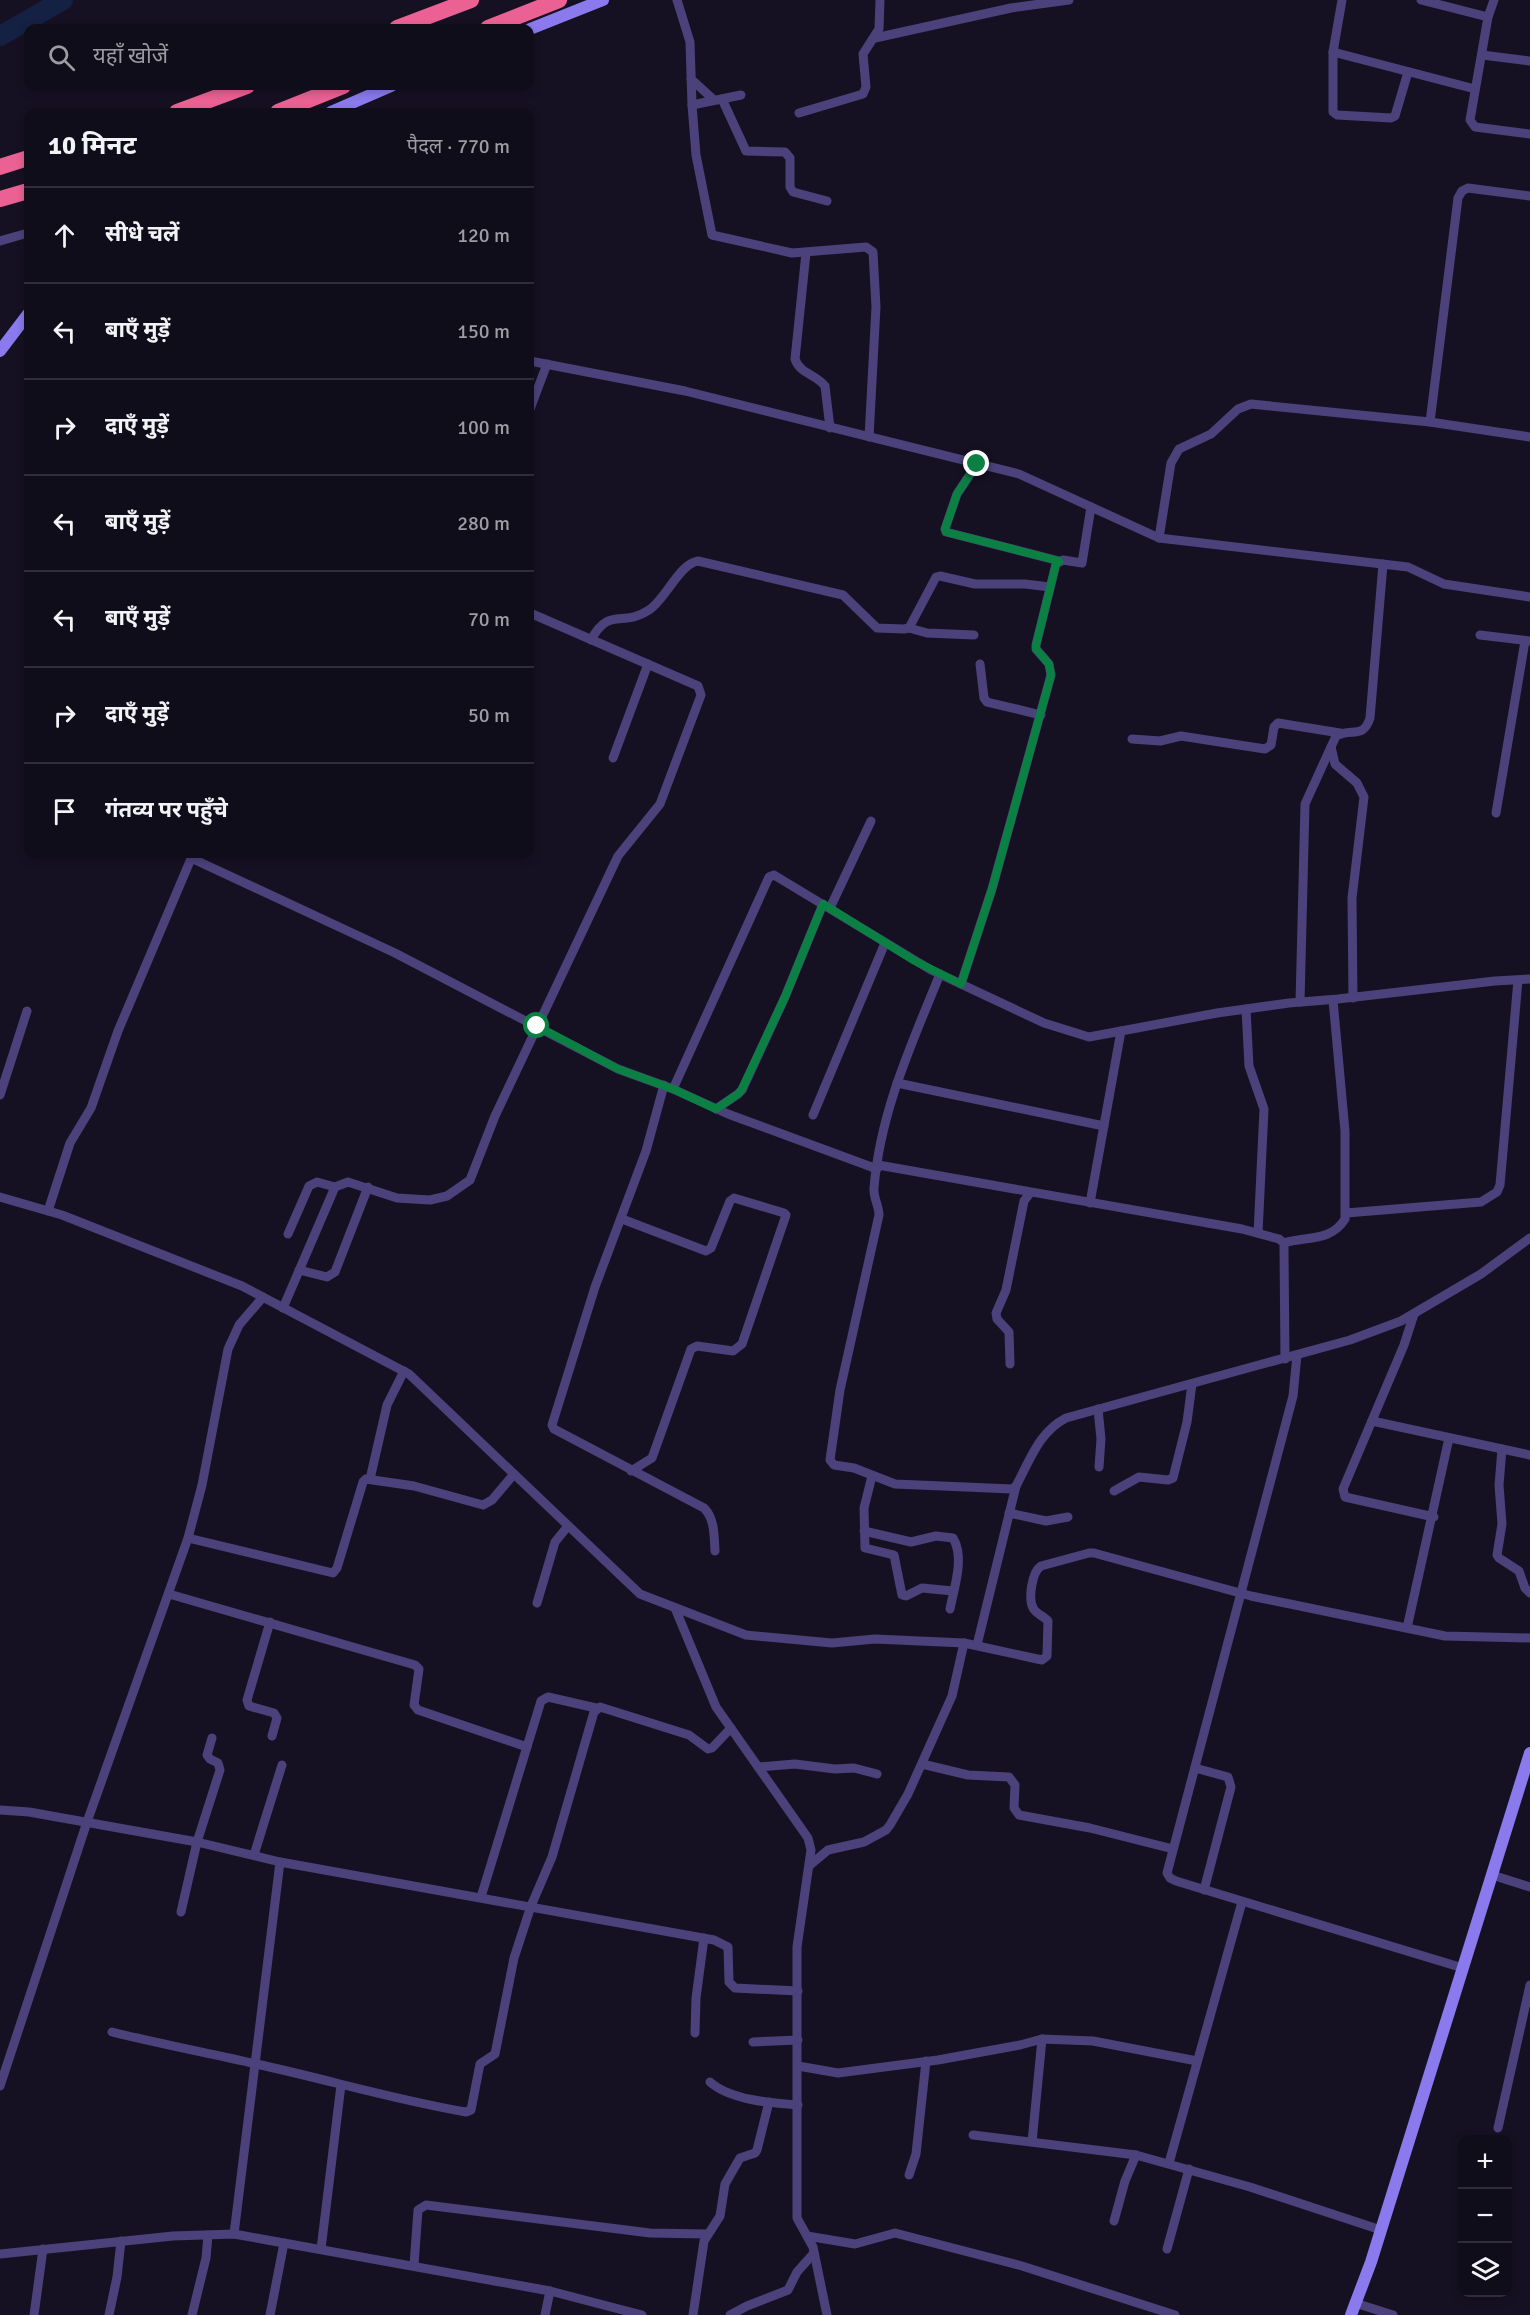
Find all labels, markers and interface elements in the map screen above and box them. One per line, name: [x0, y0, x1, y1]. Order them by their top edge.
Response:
search box: [24, 24, 534, 90]
icon: search: [45, 41, 78, 74]
text: यहाँ खोजें: [93, 42, 168, 69]
text: 10 मिनट: [48, 130, 136, 162]
text: पैदल · 770 m: [407, 134, 510, 159]
icon: ahead: [48, 219, 81, 252]
text: सीधे चलें: [105, 220, 179, 247]
text: 120 m: [457, 223, 510, 248]
icon: left: [48, 315, 81, 348]
text: बाएँ मुड़ें: [105, 316, 170, 343]
text: 150 m: [457, 319, 510, 344]
icon: right: [48, 411, 81, 444]
text: दाएँ मुड़ें: [105, 412, 169, 439]
text: 100 m: [457, 415, 510, 440]
route end: [963, 450, 989, 476]
icon: left: [48, 507, 81, 540]
text: बाएँ मुड़ें: [105, 508, 170, 535]
text: 280 m: [457, 511, 510, 536]
icon: left: [48, 603, 81, 636]
text: बाएँ मुड़ें: [105, 604, 170, 631]
text: 70 m: [468, 607, 510, 632]
icon: right: [48, 699, 81, 732]
text: दाएँ मुड़ें: [105, 700, 169, 727]
text: 50 m: [468, 703, 510, 728]
icon: arrive: [48, 795, 81, 828]
text: गंतव्य पर पहुँचे: [105, 796, 228, 823]
route start: [523, 1012, 549, 1038]
map controls: [1458, 2135, 1512, 2297]
button: +: [1458, 2135, 1512, 2189]
button: −: [1458, 2189, 1512, 2243]
button: layers: [1458, 2243, 1512, 2297]

